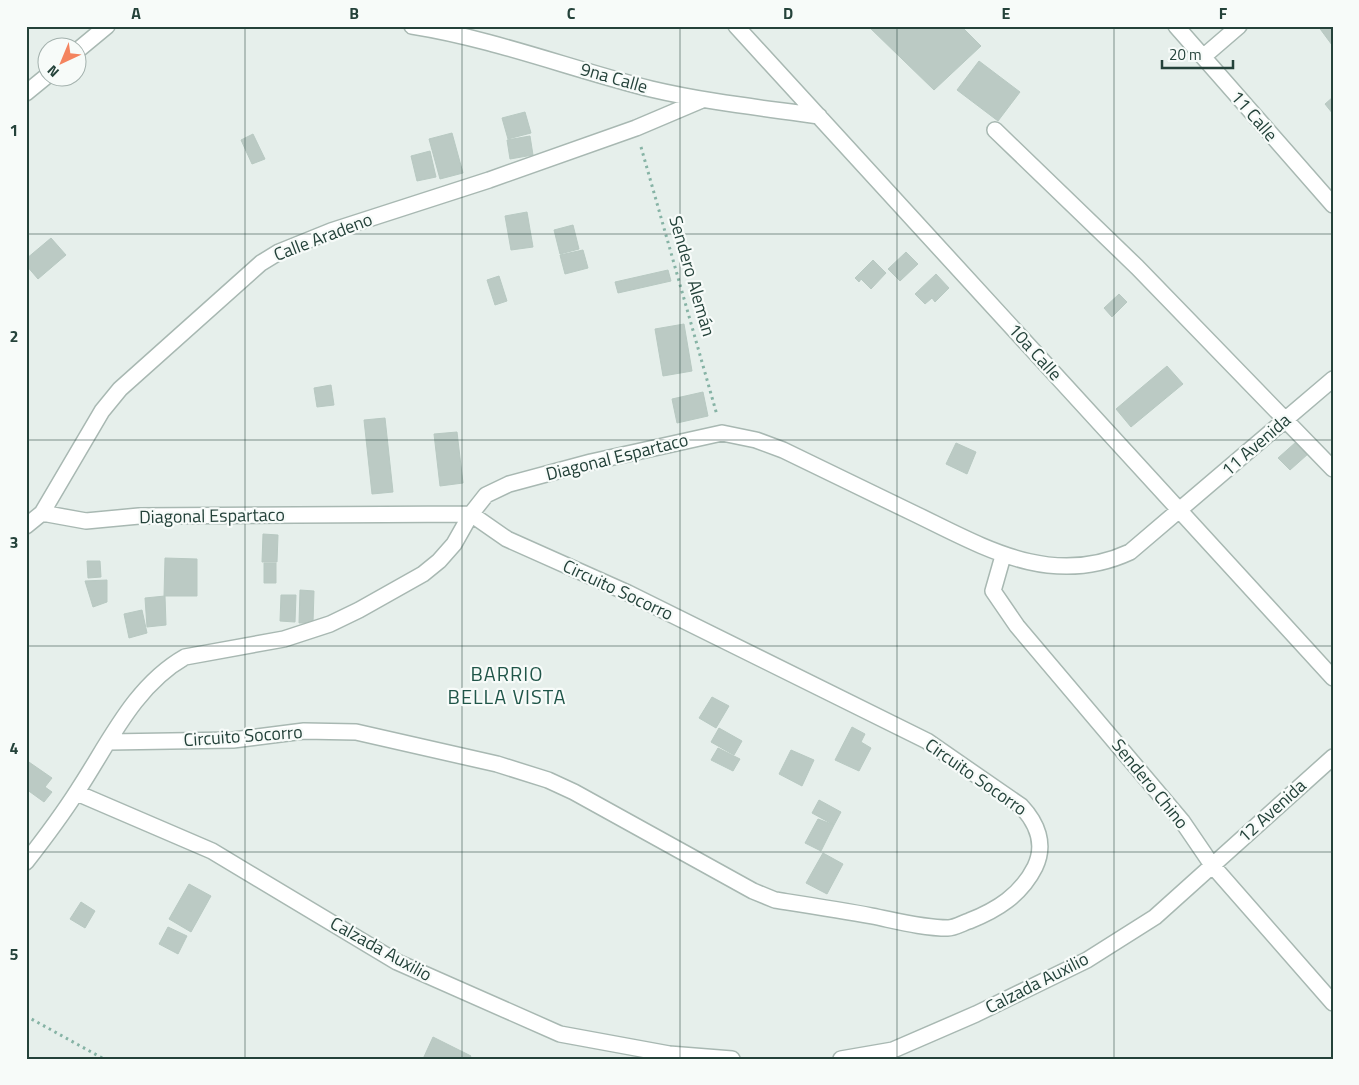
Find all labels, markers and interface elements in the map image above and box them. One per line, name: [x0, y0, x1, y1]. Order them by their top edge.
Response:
text: A: [131, 1, 141, 25]
text: B: [349, 1, 359, 25]
text: C: [567, 1, 576, 25]
text: D: [783, 1, 793, 25]
text: E: [1002, 1, 1011, 25]
text: F: [1219, 1, 1228, 25]
north arrow: [38, 38, 88, 88]
scale bar: [1162, 38, 1233, 70]
text: 20 m: [1169, 43, 1202, 66]
street label: 9na Calle: [577, 55, 651, 100]
text: N: [42, 61, 63, 83]
street label: 11 Calle: [1224, 84, 1284, 147]
text: 1: [10, 118, 18, 142]
street label: Calle Aradeno: [269, 205, 376, 268]
street label: Sendero Alemán: [662, 212, 723, 339]
street label: 10a Calle: [1002, 317, 1069, 386]
text: 2: [10, 324, 18, 348]
street label: 11 Avenida: [1215, 407, 1296, 482]
street label: Diagonal Espartaco: [543, 426, 691, 487]
street label: Diagonal Espartaco: [139, 501, 285, 530]
text: 3: [10, 530, 18, 554]
street label: Circuito Socorro: [558, 552, 678, 627]
district label: BARRIO BELLA VISTA: [448, 658, 566, 712]
street label: Circuito Socorro: [183, 718, 303, 753]
street label: Circuito Socorro: [920, 731, 1033, 822]
street label: Sendero Chino: [1106, 733, 1195, 835]
text: 4: [10, 736, 19, 760]
street label: 12 Avenida: [1231, 772, 1312, 849]
street label: Calzada Auxilio: [325, 909, 437, 988]
text: 5: [10, 942, 19, 966]
street label: Calzada Auxilio: [980, 945, 1093, 1020]

